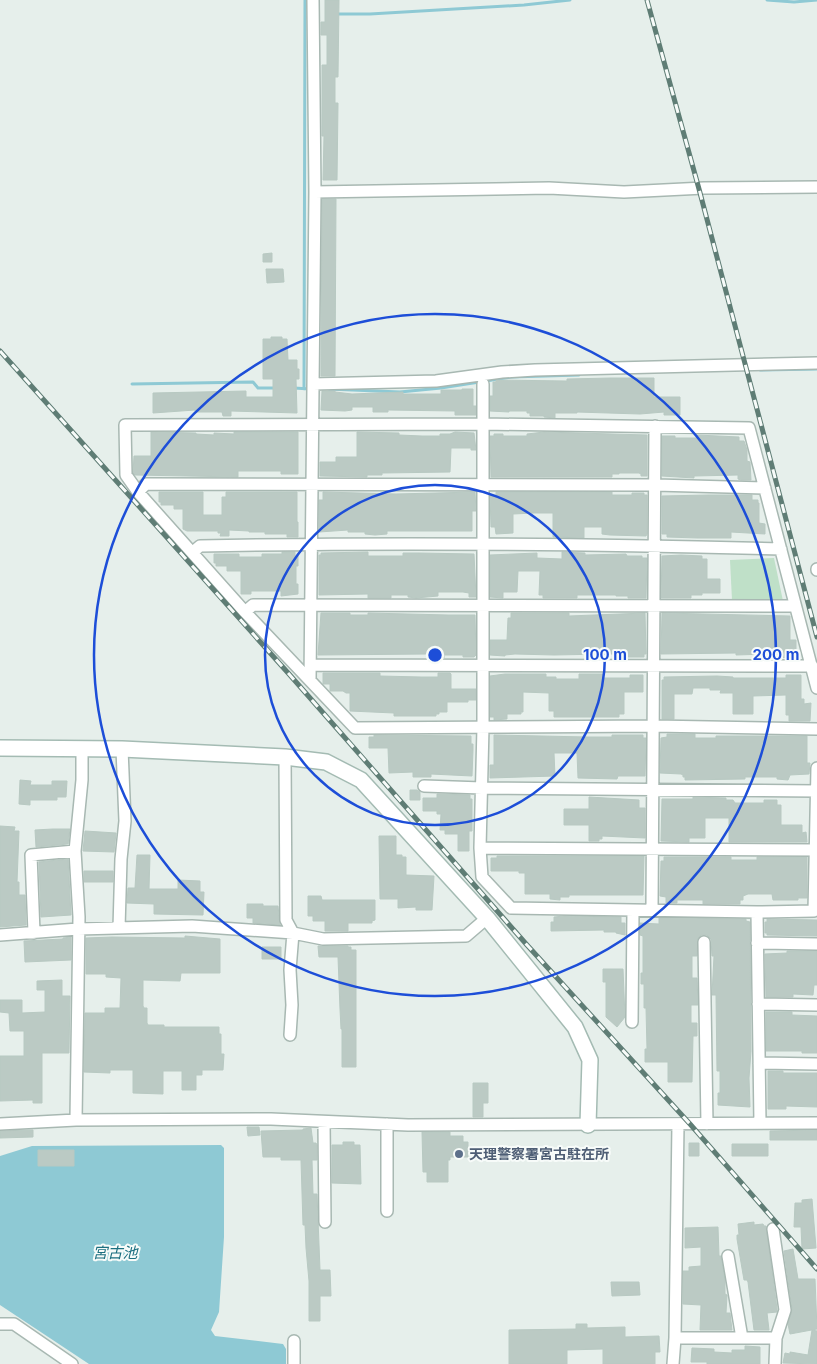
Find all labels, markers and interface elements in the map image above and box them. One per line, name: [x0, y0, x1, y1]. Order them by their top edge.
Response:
text: 100 m: [583, 645, 627, 664]
text: 200 m: [753, 645, 799, 664]
centre of rings: [426, 646, 444, 664]
place label: 天理警察署宮古駐在所: [469, 1145, 609, 1162]
marker: 天理警察署宮古駐在所: [453, 1148, 465, 1160]
water label: 宮古池: [92, 1243, 139, 1262]

